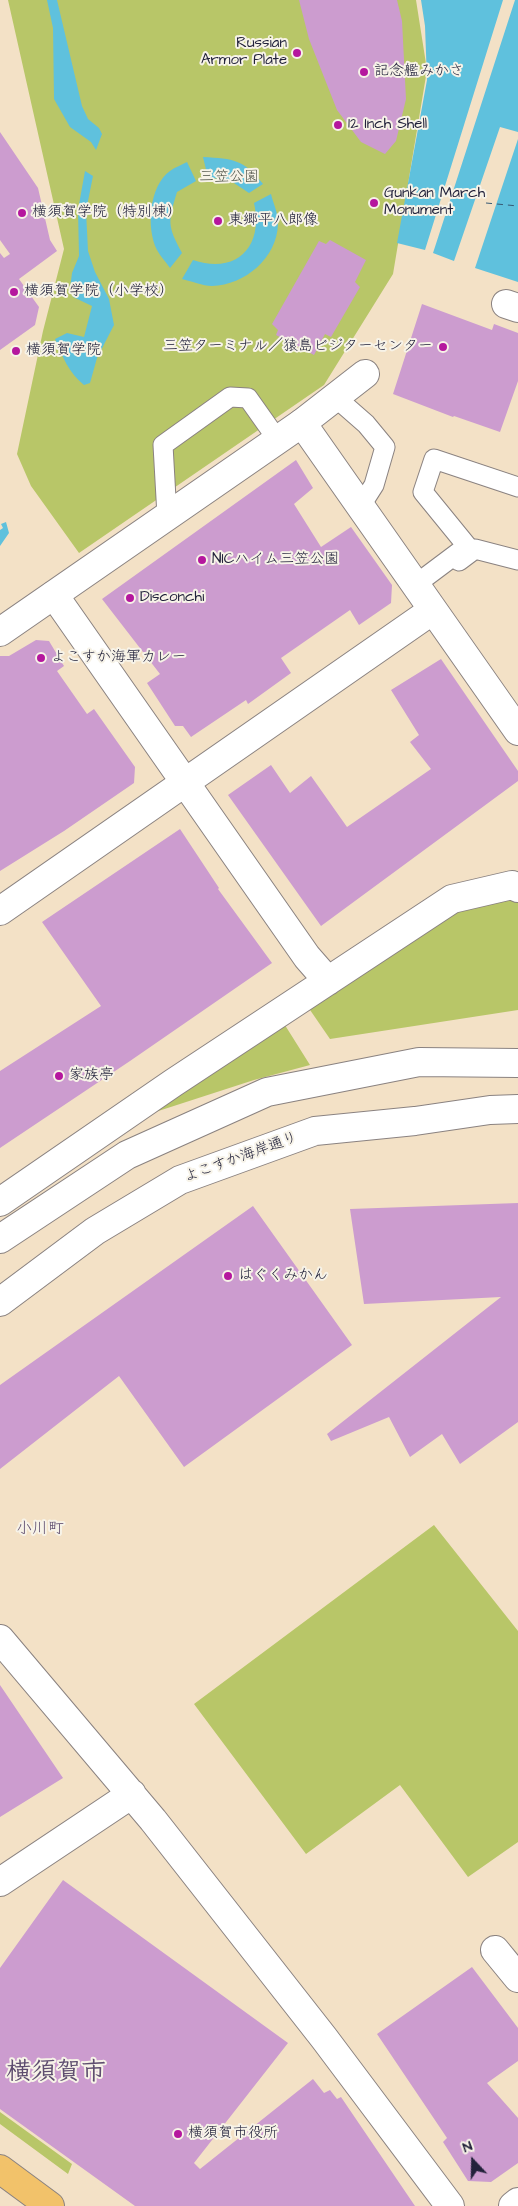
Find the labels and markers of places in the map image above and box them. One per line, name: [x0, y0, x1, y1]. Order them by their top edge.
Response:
place label: Russian Armor Plate: [201, 35, 287, 70]
marker: Russian Armor Plate: [291, 47, 303, 59]
place label: 記念艦みかさ: [374, 63, 464, 81]
marker: 記念艦みかさ: [358, 66, 370, 78]
place label: 12 Inch Shell: [348, 116, 427, 134]
marker: 12 Inch Shell: [332, 119, 344, 131]
place label: Gunkan March Monument: [384, 185, 485, 220]
marker: Gunkan March Monument: [368, 197, 380, 209]
place label: 横須賀学院（特別棟）: [32, 204, 182, 222]
marker: 横須賀学院（特別棟）: [16, 207, 28, 219]
place label: 東郷平八郎像: [228, 212, 318, 230]
marker: 東郷平八郎像: [212, 215, 224, 227]
place label: 横須賀学院（小学校）: [24, 283, 174, 301]
marker: 横須賀学院（小学校）: [8, 286, 20, 298]
place label: 三笠ターミナル／猿島ビジターセンター: [163, 338, 433, 356]
marker: 三笠ターミナル／猿島ビジターセンター: [437, 341, 449, 353]
place label: 横須賀学院: [26, 342, 101, 360]
marker: 横須賀学院: [10, 345, 22, 357]
place label: NICハイム三笠公園: [212, 551, 339, 569]
marker: NICハイム三笠公園: [196, 554, 208, 566]
place label: Disconchi: [140, 589, 204, 607]
marker: Disconchi: [124, 592, 136, 604]
place label: よこすか海軍カレー: [51, 649, 187, 667]
marker: よこすか海軍カレー: [35, 652, 47, 664]
place label: 家族亭: [69, 1067, 114, 1085]
marker: 家族亭: [53, 1070, 65, 1082]
place label: はぐくみかん: [238, 1267, 328, 1285]
marker: はぐくみかん: [222, 1270, 234, 1282]
place label: 横須賀市役所: [188, 2125, 278, 2143]
marker: 横須賀市役所: [172, 2128, 184, 2140]

